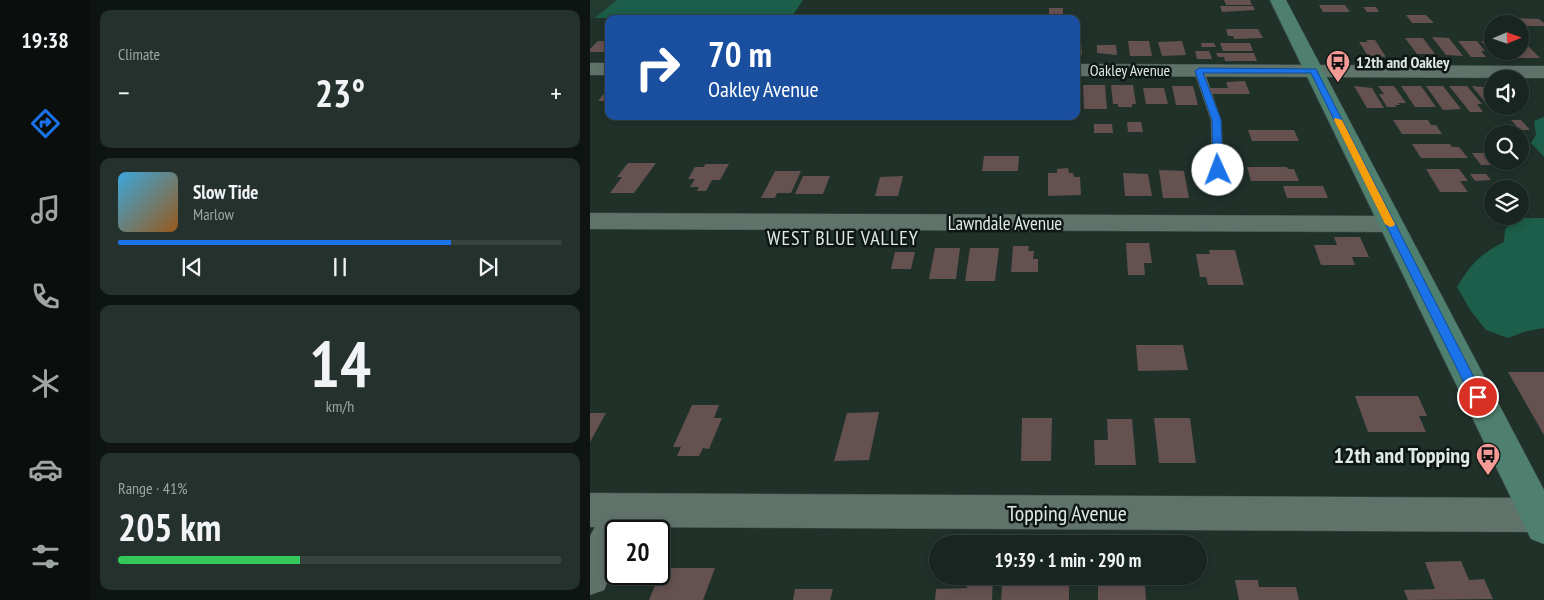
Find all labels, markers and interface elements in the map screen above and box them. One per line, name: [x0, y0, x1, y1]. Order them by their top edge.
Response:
north arrow: [1484, 15, 1529, 60]
map controls: [1484, 15, 1529, 225]
text: 19:38: [21, 26, 69, 54]
text: 70 m: [708, 31, 772, 77]
icon: right: [625, 35, 690, 100]
text: Climate: [118, 44, 160, 64]
bus stop icon: 12th and Oakley: [1325, 49, 1351, 83]
place label: 12th and Oakley: [1356, 52, 1450, 72]
street label: Oakley Avenue: [1090, 60, 1170, 80]
text: 23°: [315, 68, 365, 117]
button: sound: [1484, 70, 1529, 115]
text: −: [118, 74, 130, 111]
text: +: [550, 74, 562, 111]
text: Oakley Avenue: [708, 75, 819, 103]
icon: directions: [28, 106, 63, 141]
button: search: [1484, 125, 1529, 170]
position arrow: [1191, 143, 1243, 195]
text: Slow Tide: [193, 180, 258, 204]
button: layers: [1484, 180, 1529, 225]
icon: music: [28, 192, 63, 227]
text: Marlow: [193, 204, 234, 224]
street label: Lawndale Avenue: [948, 211, 1062, 235]
district label: WEST BLUE VALLEY: [767, 225, 919, 251]
icon: previous: [178, 253, 206, 281]
icon: pause: [326, 253, 354, 281]
icon: next: [474, 253, 502, 281]
icon: phone: [28, 279, 63, 314]
text: 14: [309, 321, 371, 405]
icon: climate: [28, 366, 63, 401]
pin: [1457, 376, 1499, 418]
icon: arrive: [1464, 383, 1492, 411]
text: km/h: [326, 396, 354, 416]
place label: 12th and Topping: [1333, 441, 1470, 469]
bus stop icon: 12th and Topping: [1475, 442, 1501, 476]
icon: car: [28, 452, 63, 487]
text: Range · 41%: [118, 478, 187, 498]
street label: Topping Avenue: [1007, 499, 1127, 527]
text: 205 km: [118, 502, 221, 551]
speed limit sign: 20: [605, 520, 670, 585]
icon: filters: [28, 539, 63, 574]
text: 19:39 · 1 min · 290 m: [995, 548, 1141, 572]

